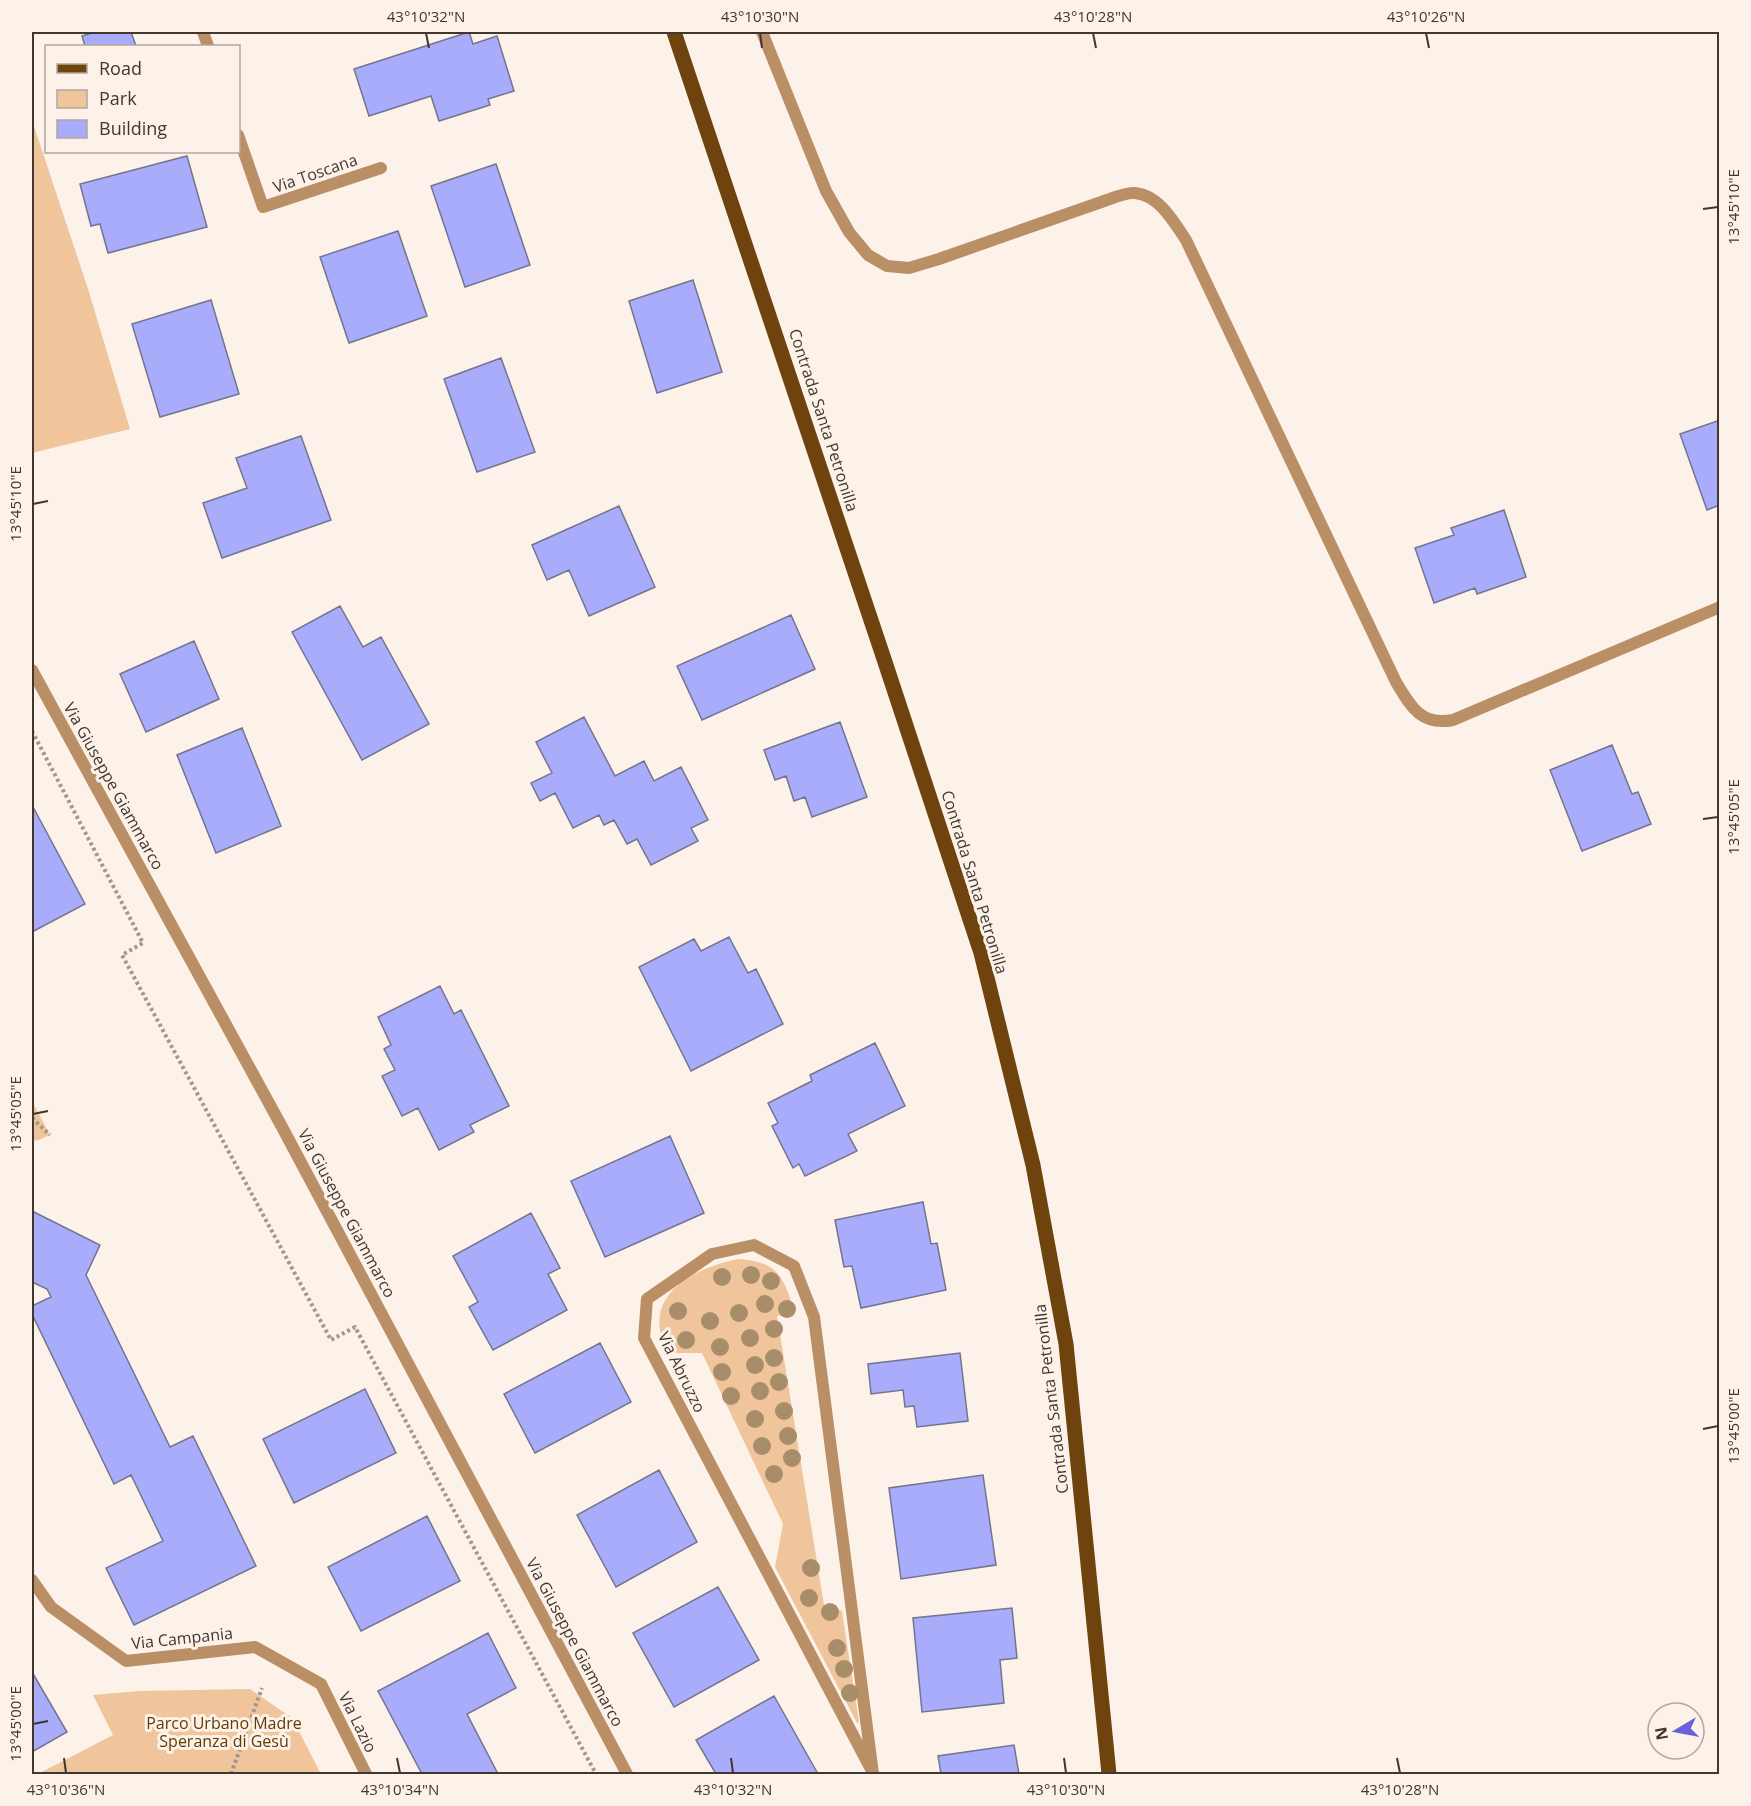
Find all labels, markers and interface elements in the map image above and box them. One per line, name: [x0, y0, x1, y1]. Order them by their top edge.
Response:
text: 43°10'32"N: [387, 6, 465, 26]
text: 43°10'30"N: [721, 6, 799, 26]
text: 43°10'28"N: [1054, 6, 1132, 26]
text: 43°10'26"N: [1387, 6, 1465, 26]
legend: [45, 45, 240, 153]
text: Road: [99, 56, 142, 80]
text: Park: [99, 86, 137, 110]
text: Building: [99, 116, 167, 140]
street label: Via Toscana: [270, 148, 360, 198]
text: 13°45'10"E: [1723, 169, 1743, 245]
street label: Contrada Santa Petronilla: [784, 326, 864, 514]
text: 13°45'10"E: [5, 466, 25, 542]
street label: Via Giuseppe Giammarco: [59, 698, 169, 874]
text: 13°45'05"E: [1723, 779, 1743, 855]
street label: Contrada Santa Petronilla: [937, 787, 1013, 977]
text: 13°45'05"E: [5, 1076, 25, 1152]
street label: Via Giuseppe Giammarco: [293, 1125, 401, 1301]
street label: Contrada Santa Petronilla: [1028, 1303, 1074, 1495]
street label: Via Abruzzo: [653, 1328, 711, 1416]
text: 13°45'00"E: [1723, 1388, 1743, 1464]
street label: Via Giuseppe Giammarco: [521, 1554, 629, 1730]
street label: Via Campania: [130, 1622, 234, 1654]
text: 13°45'00"E: [5, 1686, 25, 1762]
street label: Via Lazio: [334, 1688, 382, 1756]
north arrow: [1646, 1701, 1706, 1761]
park label: Parco Urbano Madre Speranza di Gesù: [146, 1712, 302, 1752]
text: N: [1649, 1725, 1673, 1742]
text: 43°10'36"N: [27, 1779, 105, 1799]
text: 43°10'34"N: [361, 1779, 439, 1799]
text: 43°10'32"N: [694, 1779, 772, 1799]
text: 43°10'30"N: [1027, 1779, 1105, 1799]
text: 43°10'28"N: [1361, 1779, 1439, 1799]

